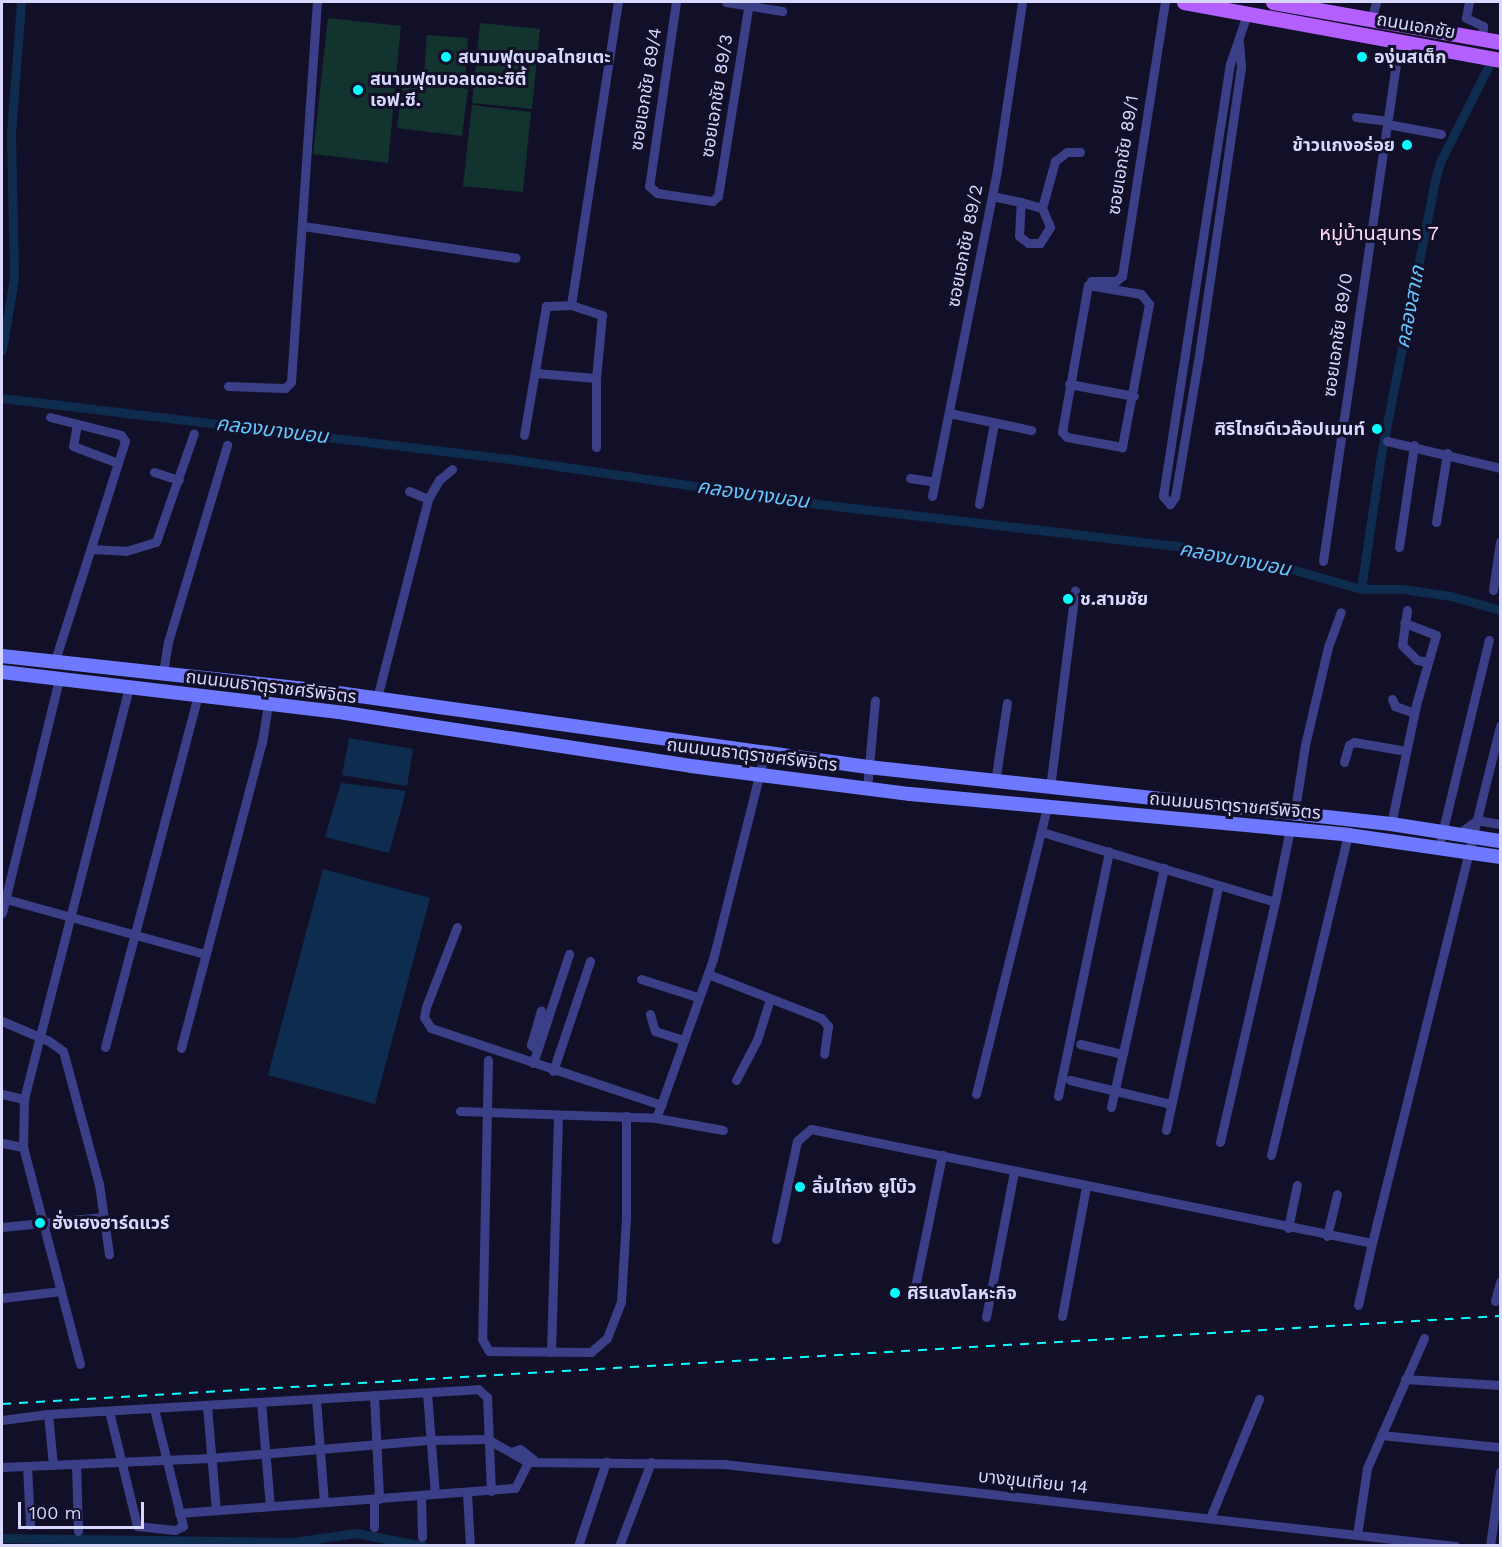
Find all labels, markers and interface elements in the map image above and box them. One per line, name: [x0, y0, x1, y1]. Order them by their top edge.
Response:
street label: ถนนเอกชัย: [1375, 8, 1457, 44]
street label: ซอยเอกชัย 89/4: [626, 26, 666, 152]
street label: ซอยเอกชัย 89/3: [697, 33, 737, 159]
place label: สนามฟุตบอลไทยเตะ: [458, 46, 611, 68]
place label: องุ่นสเต็ก: [1374, 46, 1446, 68]
marker: สนามฟุตบอลไทยเตะ: [439, 50, 453, 64]
marker: องุ่นสเต็ก: [1355, 50, 1369, 64]
place label: สนามฟุตบอลเดอะซิตี้ เอฟ.ซี.: [370, 69, 527, 112]
marker: สนามฟุตบอลเดอะซิตี้ เอฟ.ซี.: [351, 83, 365, 97]
street label: ซอยเอกชัย 89/1: [1103, 94, 1143, 216]
place label: ข้าวแกงอร่อย: [1292, 134, 1395, 156]
marker: ข้าวแกงอร่อย: [1400, 138, 1414, 152]
street label: ซอยเอกชัย 89/2: [943, 183, 987, 309]
district label: หมู่บ้านสุนทร 7: [1319, 221, 1439, 245]
water label: คลองสาเก: [1390, 264, 1430, 350]
street label: ซอยเอกชัย 89/0: [1319, 272, 1357, 398]
water label: คลองบางบอน: [215, 411, 329, 449]
place label: ศิริไทยดีเวล๊อปเมนท์: [1214, 418, 1365, 440]
marker: ศิริไทยดีเวล๊อปเมนท์: [1370, 422, 1384, 436]
water label: คลองบางบอน: [696, 474, 810, 514]
water label: คลองบางบอน: [1177, 536, 1293, 582]
place label: ช.สามชัย: [1080, 588, 1148, 610]
marker: ช.สามชัย: [1061, 592, 1075, 606]
street label: ถนนมนธาตุราชศรีพิจิตร: [184, 666, 358, 708]
street label: ถนนมนธาตุราชศรีพิจิตร: [665, 734, 839, 776]
street label: ถนนมนธาตุราชศรีพิจิตร: [1148, 788, 1322, 824]
place label: ลิ้มไท๋ฮง ยูโบ๊ว: [812, 1176, 916, 1198]
marker: ลิ้มไท๋ฮง ยูโบ๊ว: [793, 1180, 807, 1194]
place label: ฮั่งเฮงฮาร์ดแวร์: [52, 1212, 169, 1234]
marker: ฮั่งเฮงฮาร์ดแวร์: [33, 1216, 47, 1230]
place label: ศิริแสงโลหะกิจ: [907, 1282, 1017, 1304]
marker: ศิริแสงโลหะกิจ: [888, 1286, 902, 1300]
street label: บางขุนเทียน 14: [977, 1465, 1089, 1499]
scale bar: [21, 1490, 147, 1528]
text: 100 m: [29, 1502, 82, 1523]

